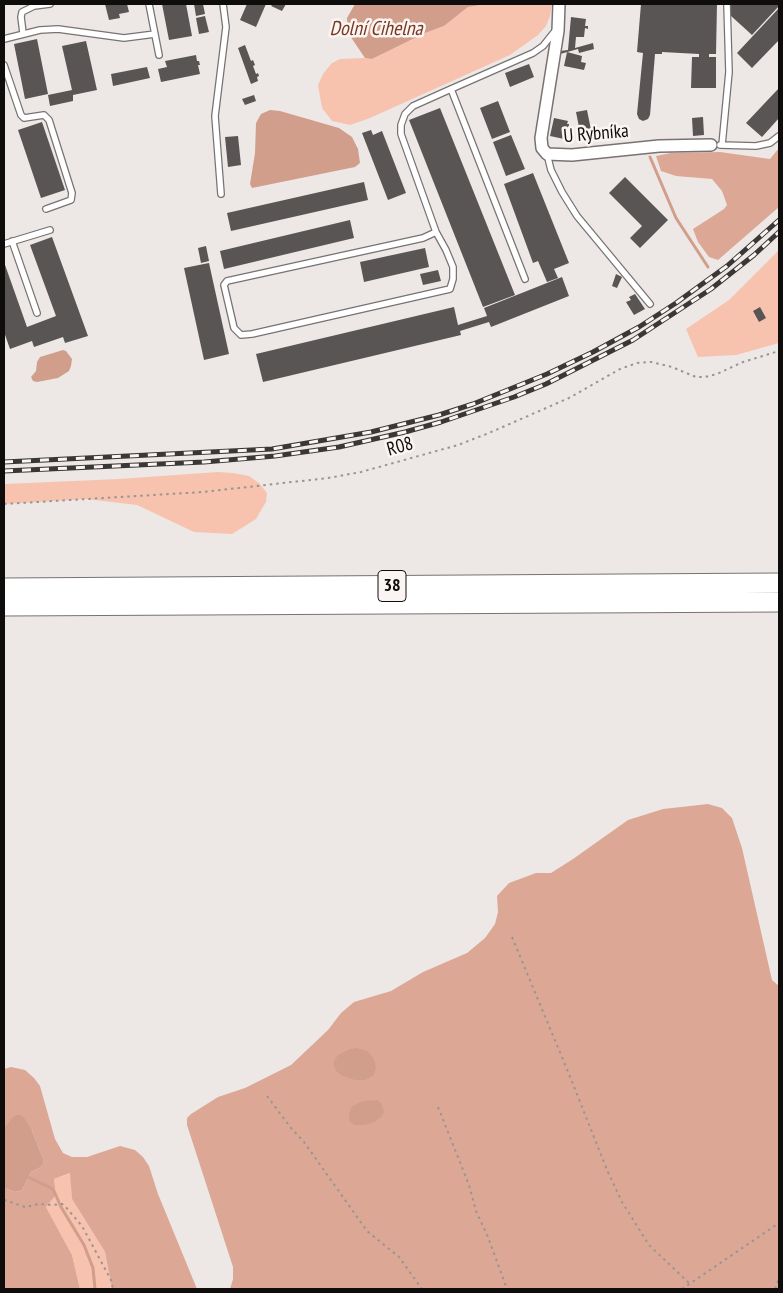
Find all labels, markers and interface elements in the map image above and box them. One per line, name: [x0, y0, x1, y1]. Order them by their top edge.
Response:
water label: Dolní Cihelna: [329, 17, 423, 41]
street label: U Rybníka: [562, 120, 630, 148]
street label: R08: [384, 432, 416, 462]
road number: 38: [378, 570, 406, 602]

